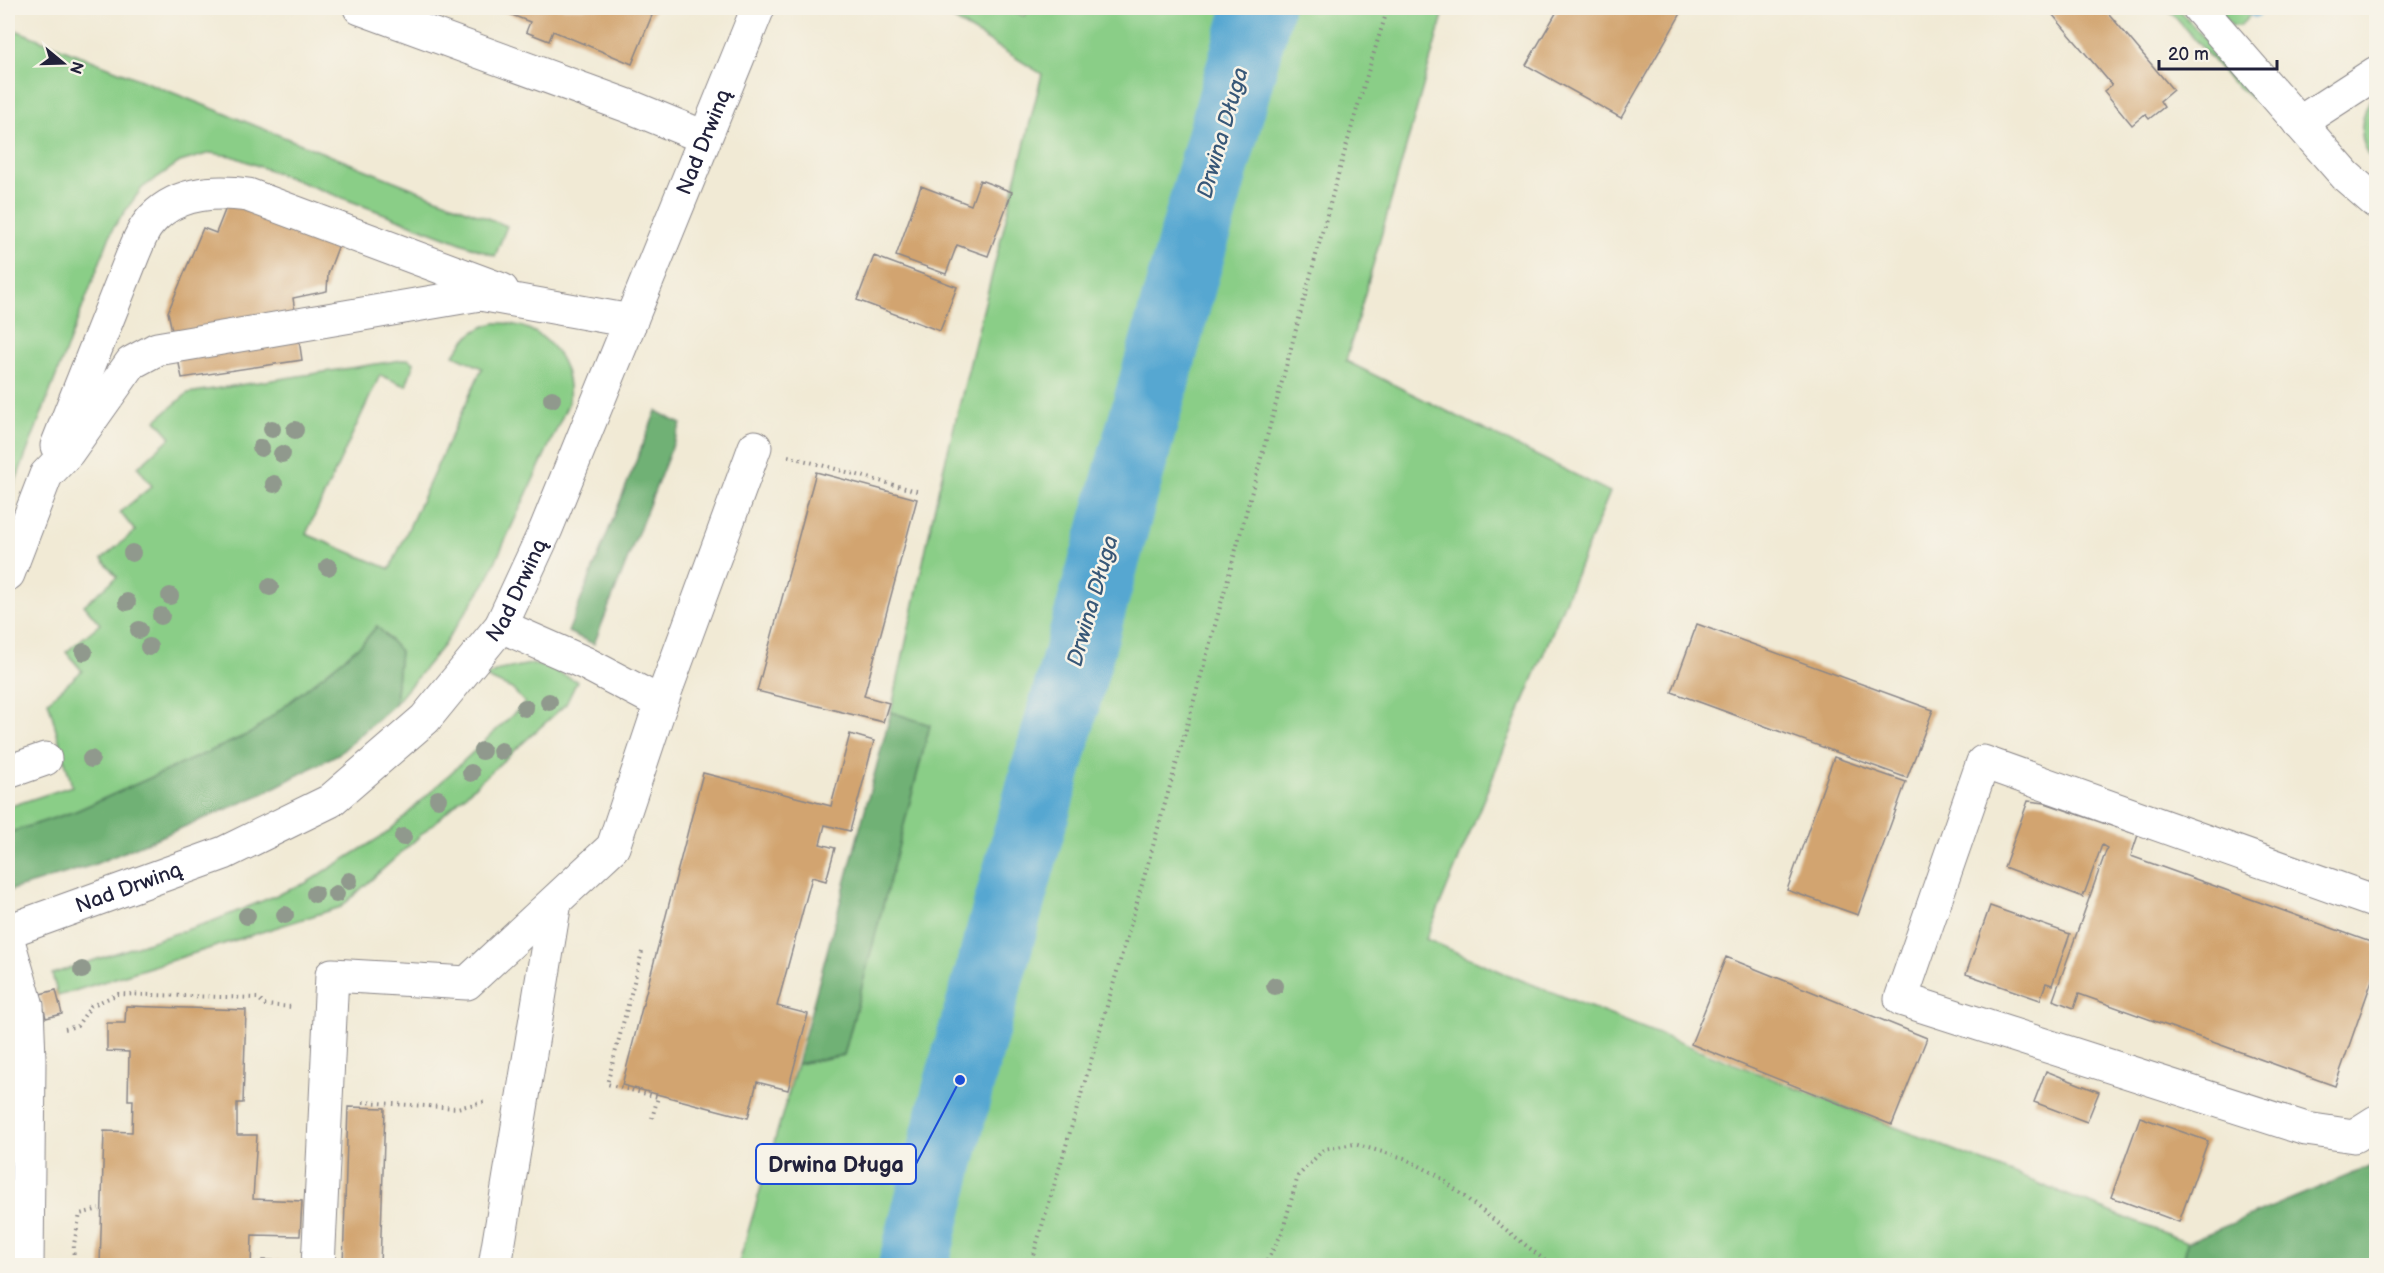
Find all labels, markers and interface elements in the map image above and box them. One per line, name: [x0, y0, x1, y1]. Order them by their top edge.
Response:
north arrow: [33, 33, 93, 93]
scale bar: [2159, 33, 2278, 71]
text: 20 m: [2168, 44, 2209, 65]
text: N: [65, 59, 87, 76]
water label: Drwina Długa: [1191, 64, 1255, 202]
street label: Nad Drwiną: [671, 85, 736, 198]
water label: Drwina Długa: [1061, 532, 1125, 670]
street label: Nad Drwiną: [481, 534, 552, 647]
street label: Nad Drwiną: [72, 857, 186, 918]
callout: Drwina Długa: [756, 1144, 916, 1184]
text: Drwina Długa: [768, 1152, 904, 1179]

